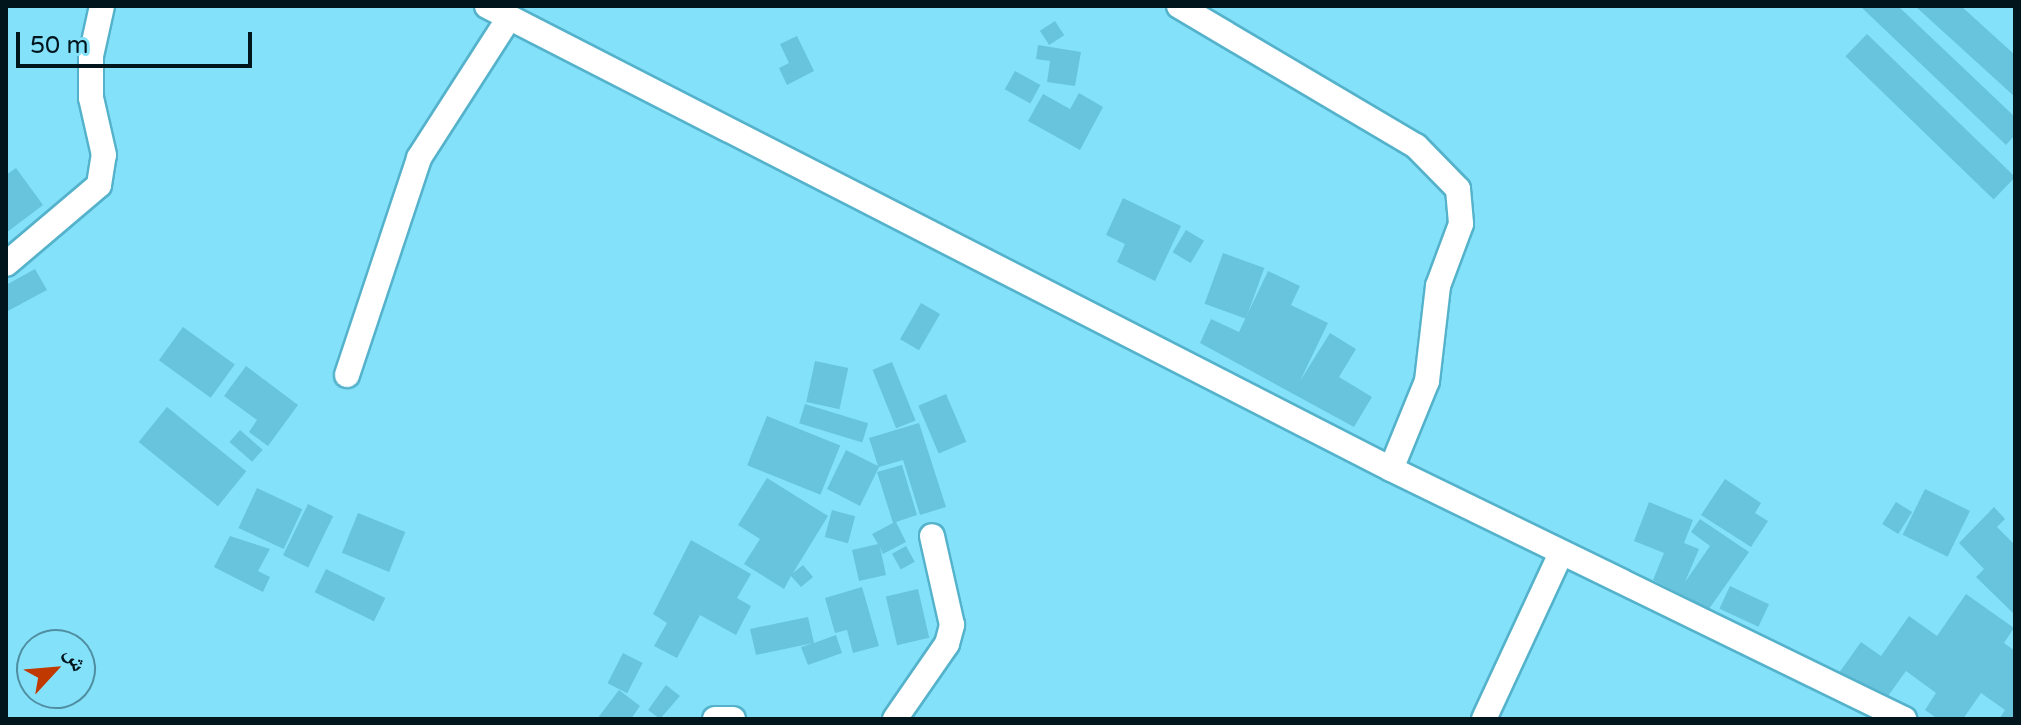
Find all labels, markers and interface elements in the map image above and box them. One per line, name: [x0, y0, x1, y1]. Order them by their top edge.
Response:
scale bar: [20, 16, 256, 66]
text: 50 m: [30, 31, 88, 60]
north arrow: [16, 629, 96, 709]
text: ش: [59, 643, 93, 676]

